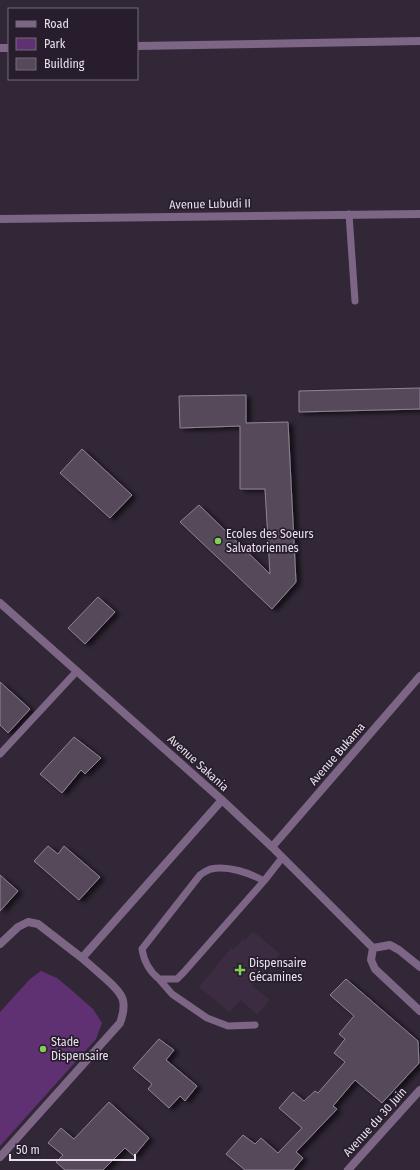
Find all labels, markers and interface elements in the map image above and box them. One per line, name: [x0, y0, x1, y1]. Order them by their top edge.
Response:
legend: [8, 8, 138, 80]
text: Road: [44, 17, 69, 31]
text: Park: [44, 37, 66, 51]
text: Building: [44, 57, 85, 71]
street label: Avenue Lubudi II: [169, 196, 251, 212]
place label: Ecoles des Soeurs Salvatoriennes: [226, 527, 314, 555]
marker: Ecoles des Soeurs Salvatoriennes: [213, 536, 223, 546]
street label: Avenue Bukama: [306, 720, 368, 788]
street label: Avenue Sakania: [165, 732, 231, 794]
place label: Dispensaire Gécamines: [249, 956, 307, 984]
marker: Dispensaire Gécamines: [234, 964, 246, 976]
place label: Stade Dispensaire: [51, 1035, 109, 1063]
marker: Stade Dispensaire: [38, 1044, 48, 1054]
street label: Avenue du 30 Juin: [340, 1085, 410, 1159]
scale bar: [10, 1136, 135, 1162]
text: 50 m: [16, 1143, 40, 1157]

